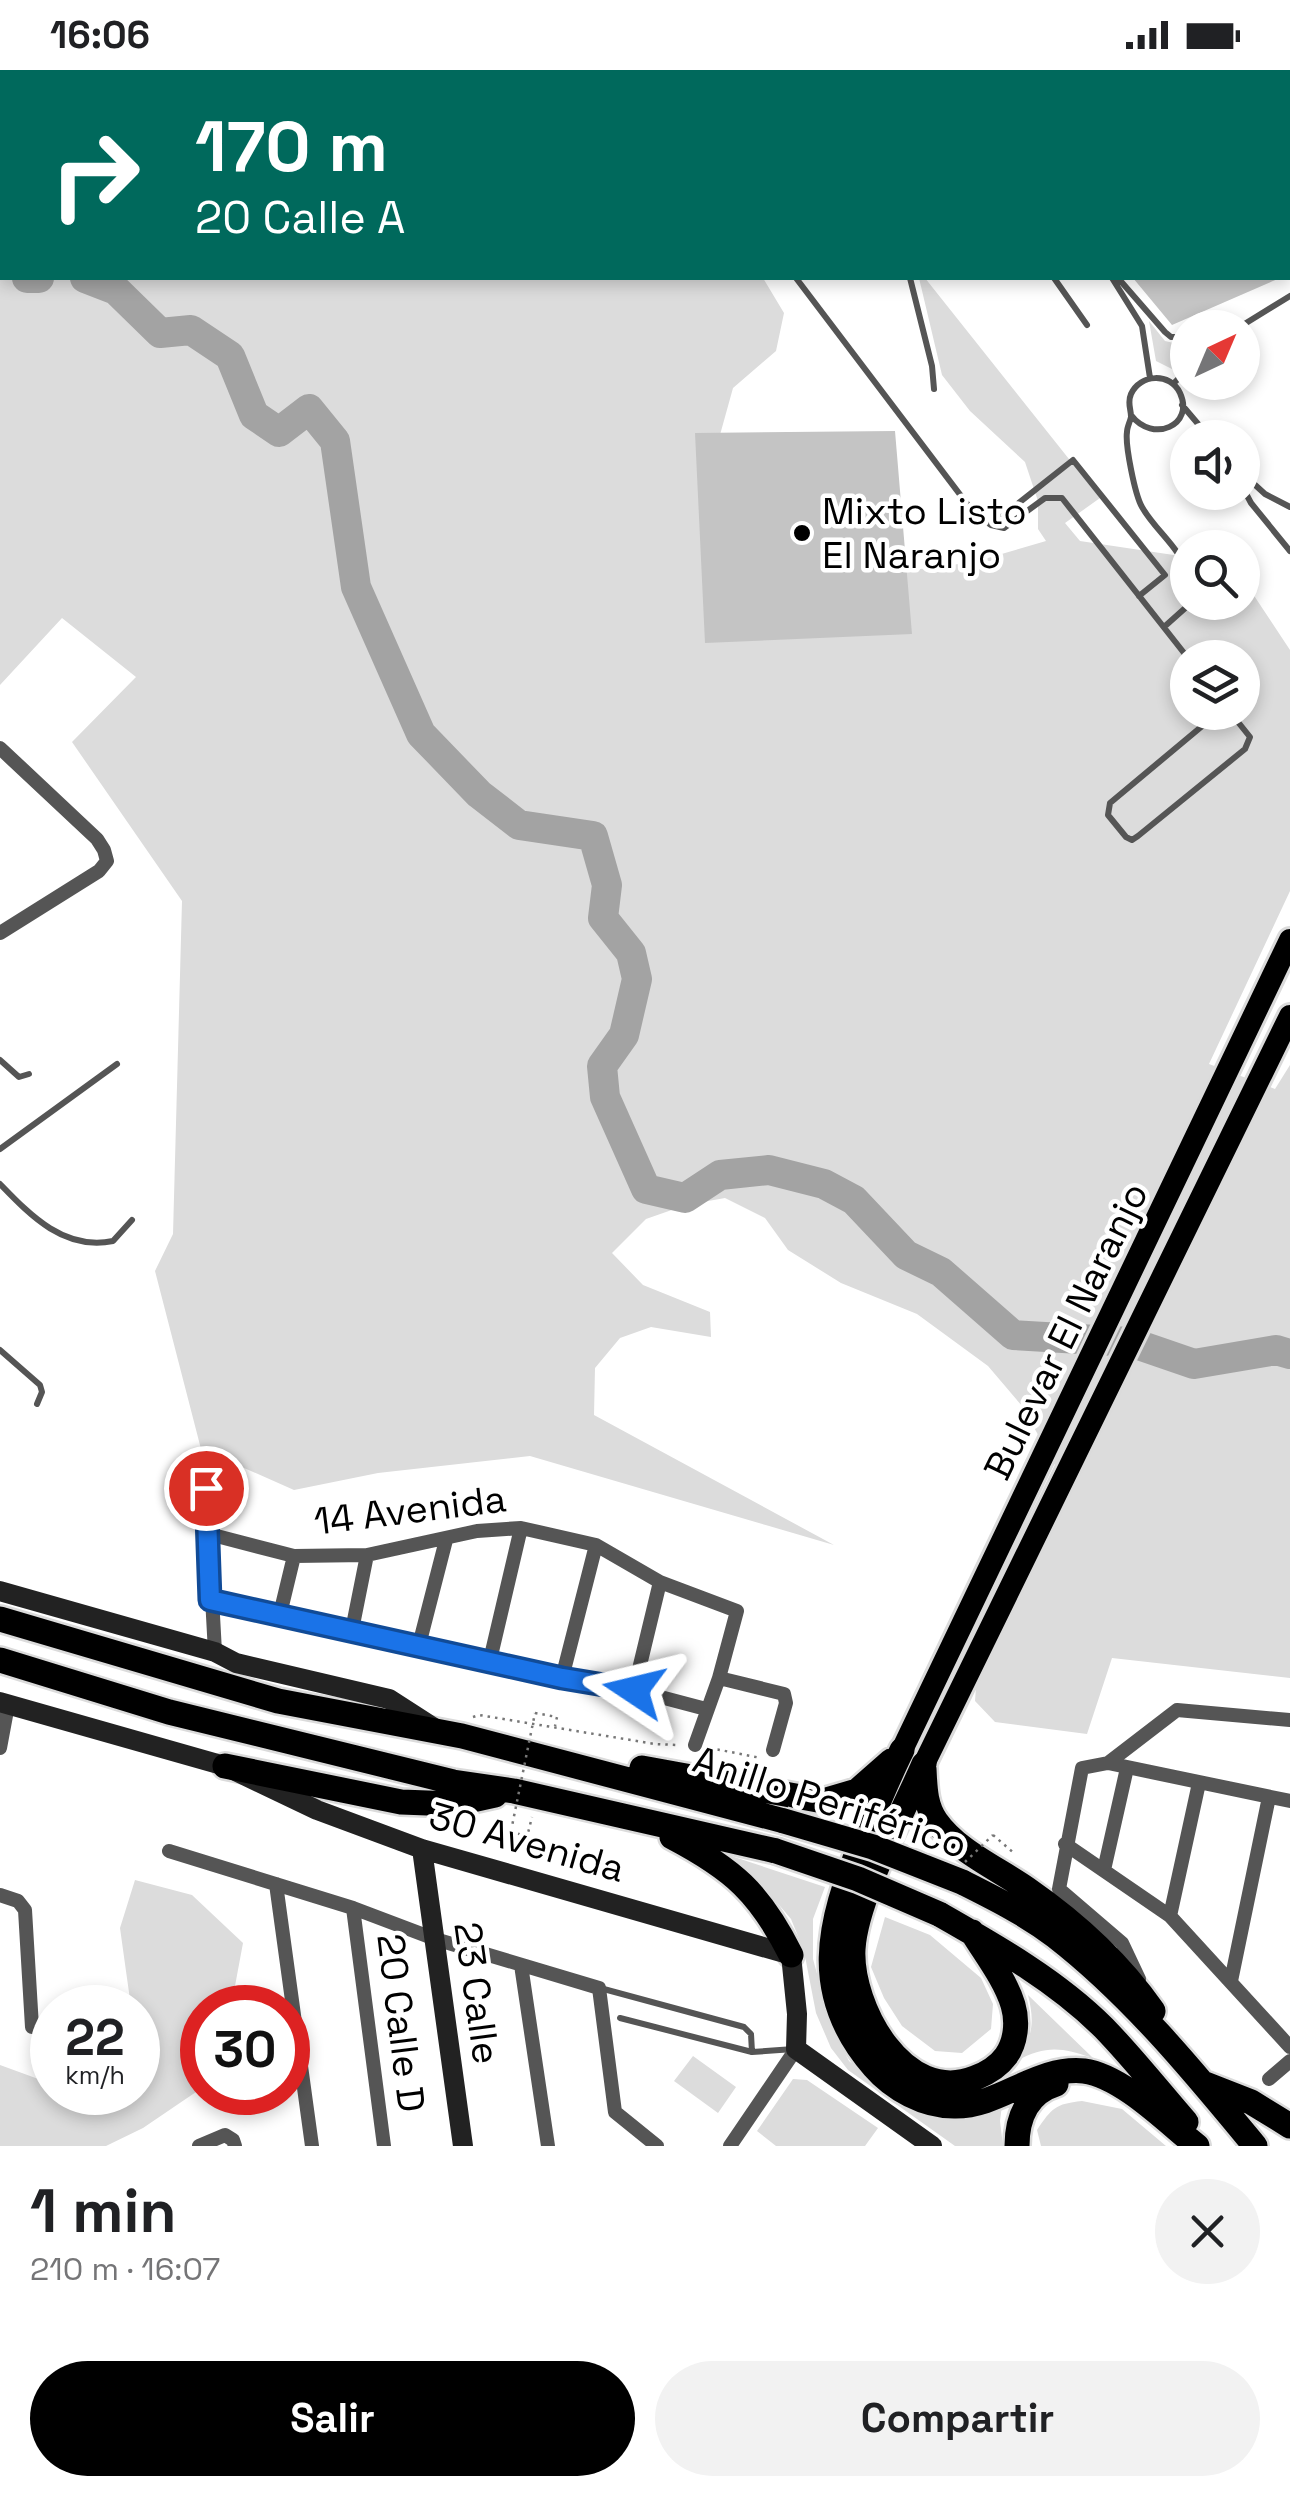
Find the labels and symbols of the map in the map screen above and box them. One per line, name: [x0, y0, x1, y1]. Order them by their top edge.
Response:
north arrow: [1170, 310, 1260, 400]
place label: Mixto Listo El Naranjo: [822, 487, 1027, 579]
marker: Mixto Listo El Naranjo: [791, 522, 813, 544]
street label: Bulevar El Naranjo: [973, 1175, 1159, 1487]
pin: [164, 1446, 249, 1531]
street label: 14 Avenida: [311, 1474, 509, 1546]
position arrow: [582, 1638, 686, 1742]
street label: Anillo Periférico: [687, 1735, 973, 1869]
street label: 30 Avenida: [424, 1791, 630, 1893]
street label: 23 Calle: [443, 1919, 511, 2067]
street label: 20 Calle D: [366, 1931, 436, 2115]
speed limit sign: 30: [180, 1985, 310, 2115]

